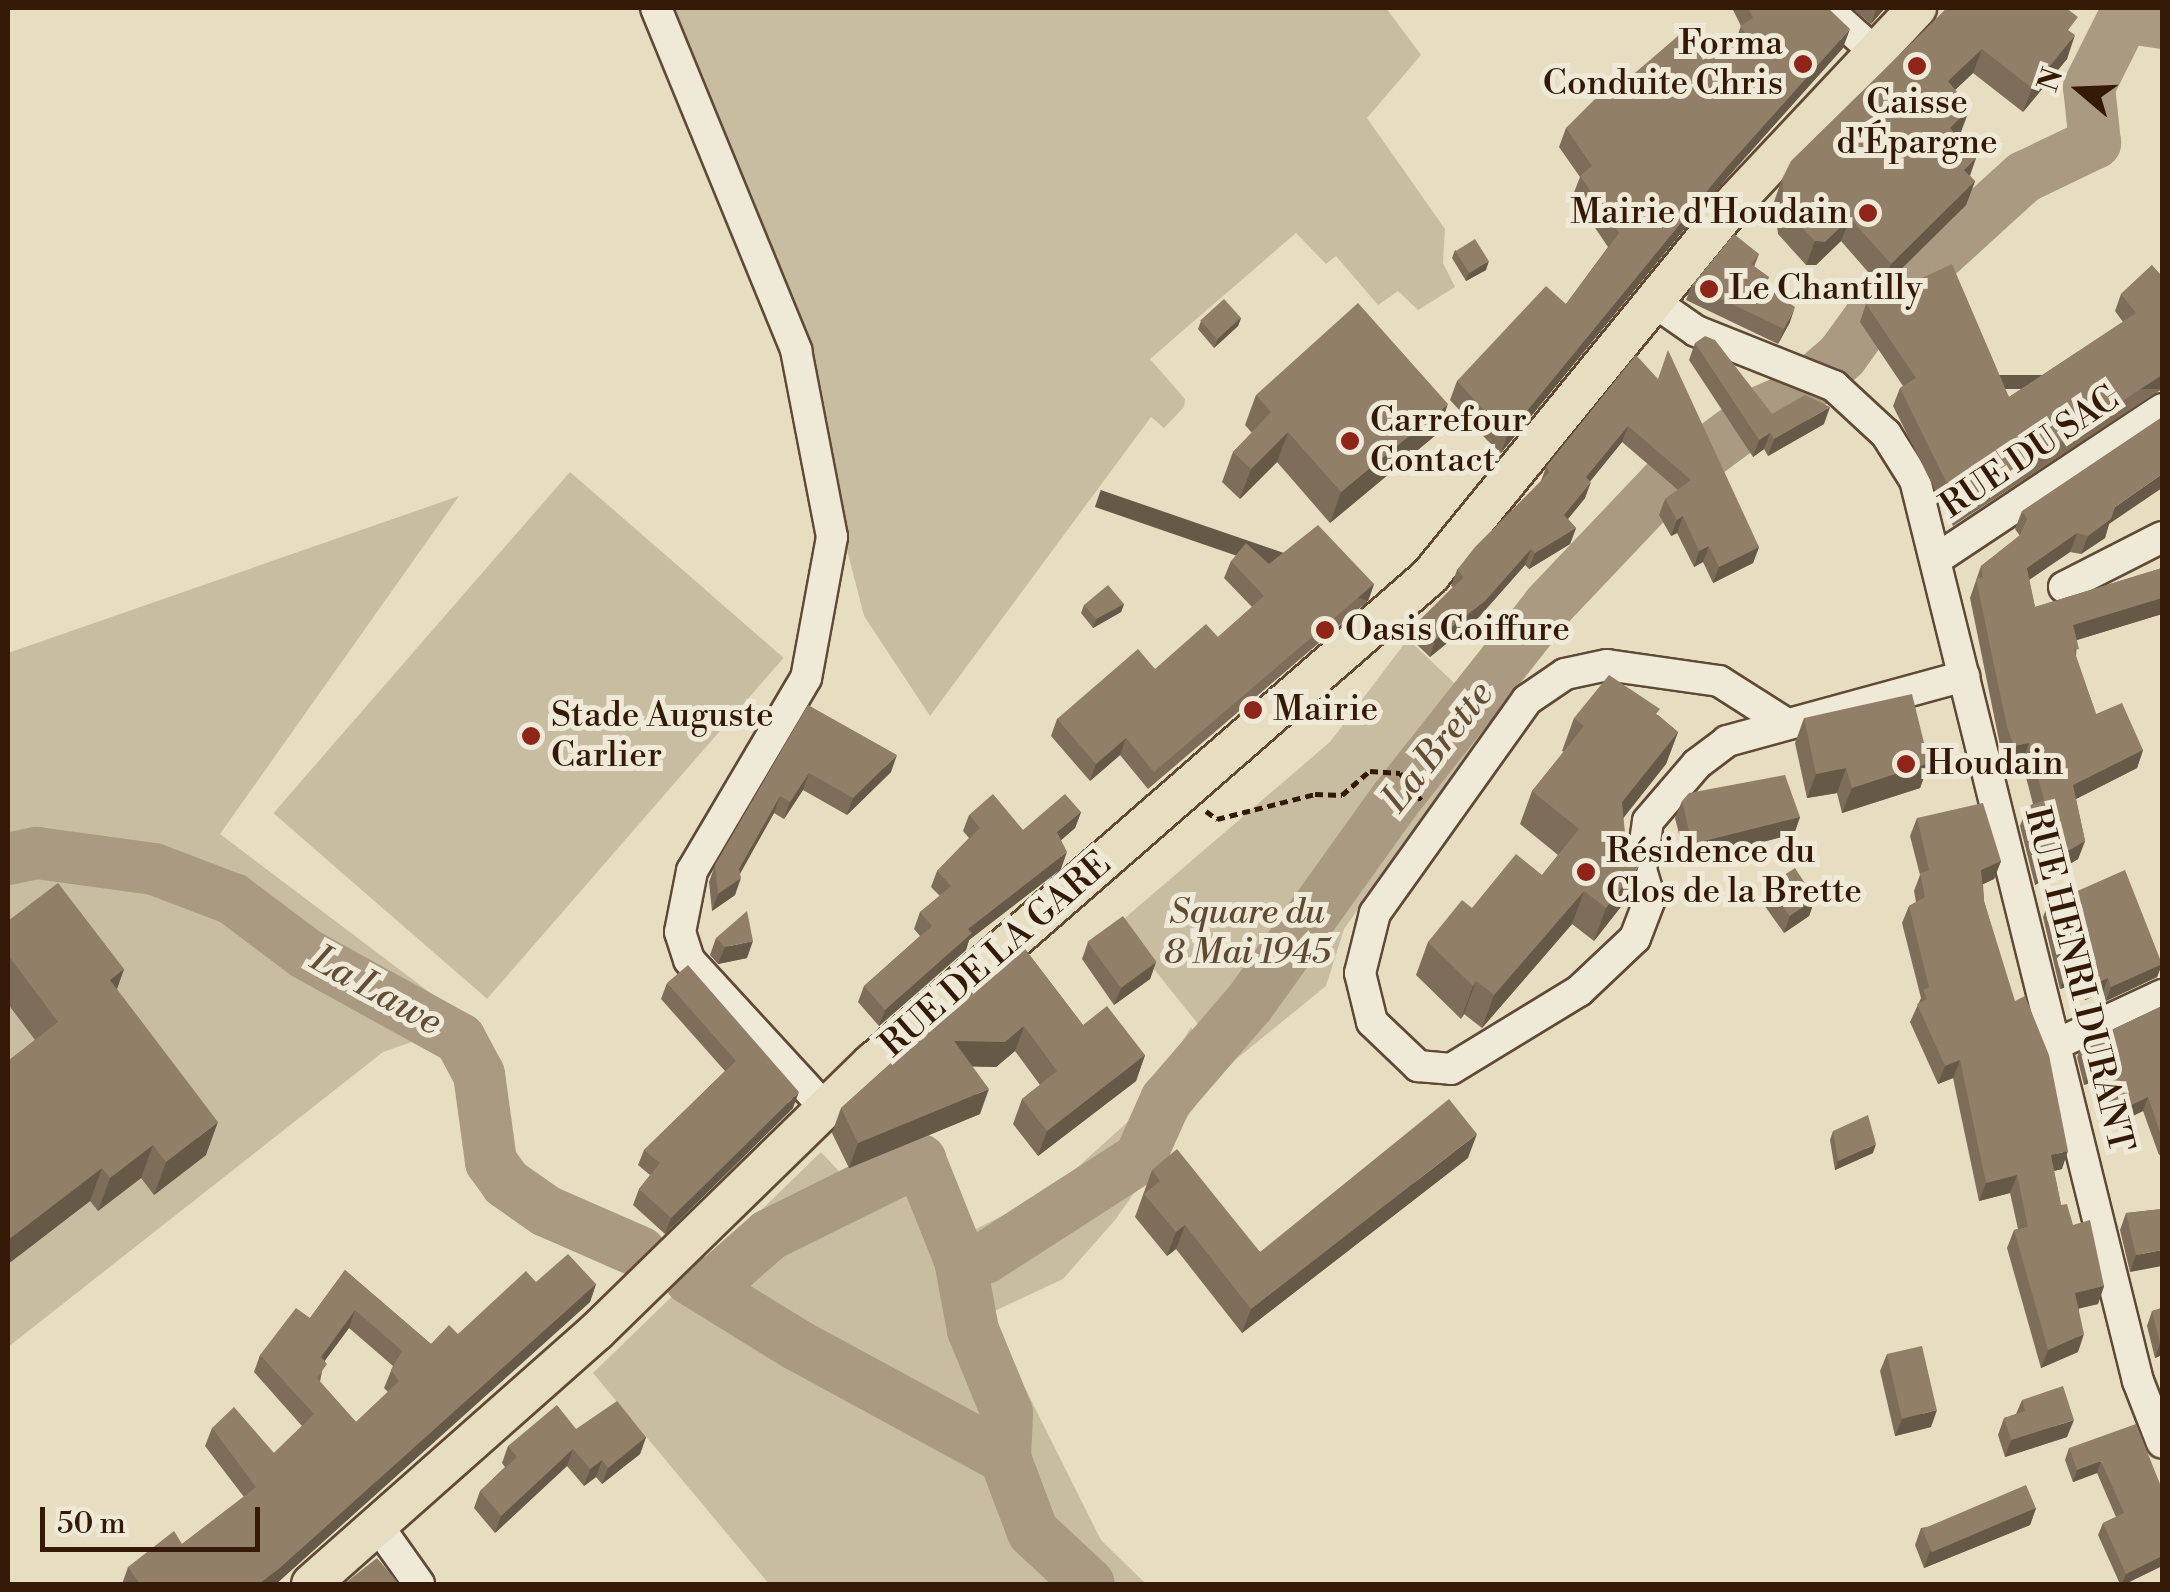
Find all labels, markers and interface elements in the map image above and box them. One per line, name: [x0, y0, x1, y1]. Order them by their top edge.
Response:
place label: Forma Conduite Chris: [1543, 23, 1783, 105]
north arrow: [2030, 40, 2130, 140]
marker: Forma Conduite Chris: [1792, 53, 1814, 75]
marker: Caisse d'Épargne: [1906, 55, 1928, 77]
text: N: [2031, 64, 2071, 96]
place label: Caisse d'Épargne: [1836, 82, 1998, 164]
place label: Mairie d'Houdain: [1570, 192, 1848, 234]
marker: Mairie d'Houdain: [1857, 202, 1879, 224]
place label: Le Chantilly: [1729, 268, 1922, 310]
marker: Le Chantilly: [1698, 278, 1720, 300]
street label: RUE DU SAC: [1933, 378, 2127, 528]
place label: Carrefour Contact: [1370, 400, 1527, 482]
marker: Carrefour Contact: [1339, 430, 1361, 452]
place label: Oasis Coiffure: [1345, 609, 1570, 651]
marker: Oasis Coiffure: [1314, 619, 1336, 641]
water label: La Brette: [1373, 673, 1503, 821]
place label: Mairie: [1273, 689, 1378, 731]
place label: Stade Auguste Carlier: [551, 695, 774, 777]
marker: Mairie: [1242, 699, 1264, 721]
marker: Stade Auguste Carlier: [520, 725, 542, 747]
place label: Houdain: [1926, 743, 2064, 785]
marker: Houdain: [1895, 753, 1917, 775]
street label: RUE HENRI DURANT: [2015, 803, 2141, 1157]
place label: Résidence du Clos de la Brette: [1606, 831, 1862, 913]
street label: RUE DE LA GARE: [872, 843, 1120, 1067]
marker: Résidence du Clos de la Brette: [1575, 861, 1597, 883]
park label: Square du 8 Mai 1945: [1163, 892, 1331, 974]
water label: La Lawe: [303, 937, 449, 1045]
scale bar: [45, 1487, 265, 1549]
text: 50 m: [57, 1505, 126, 1543]

